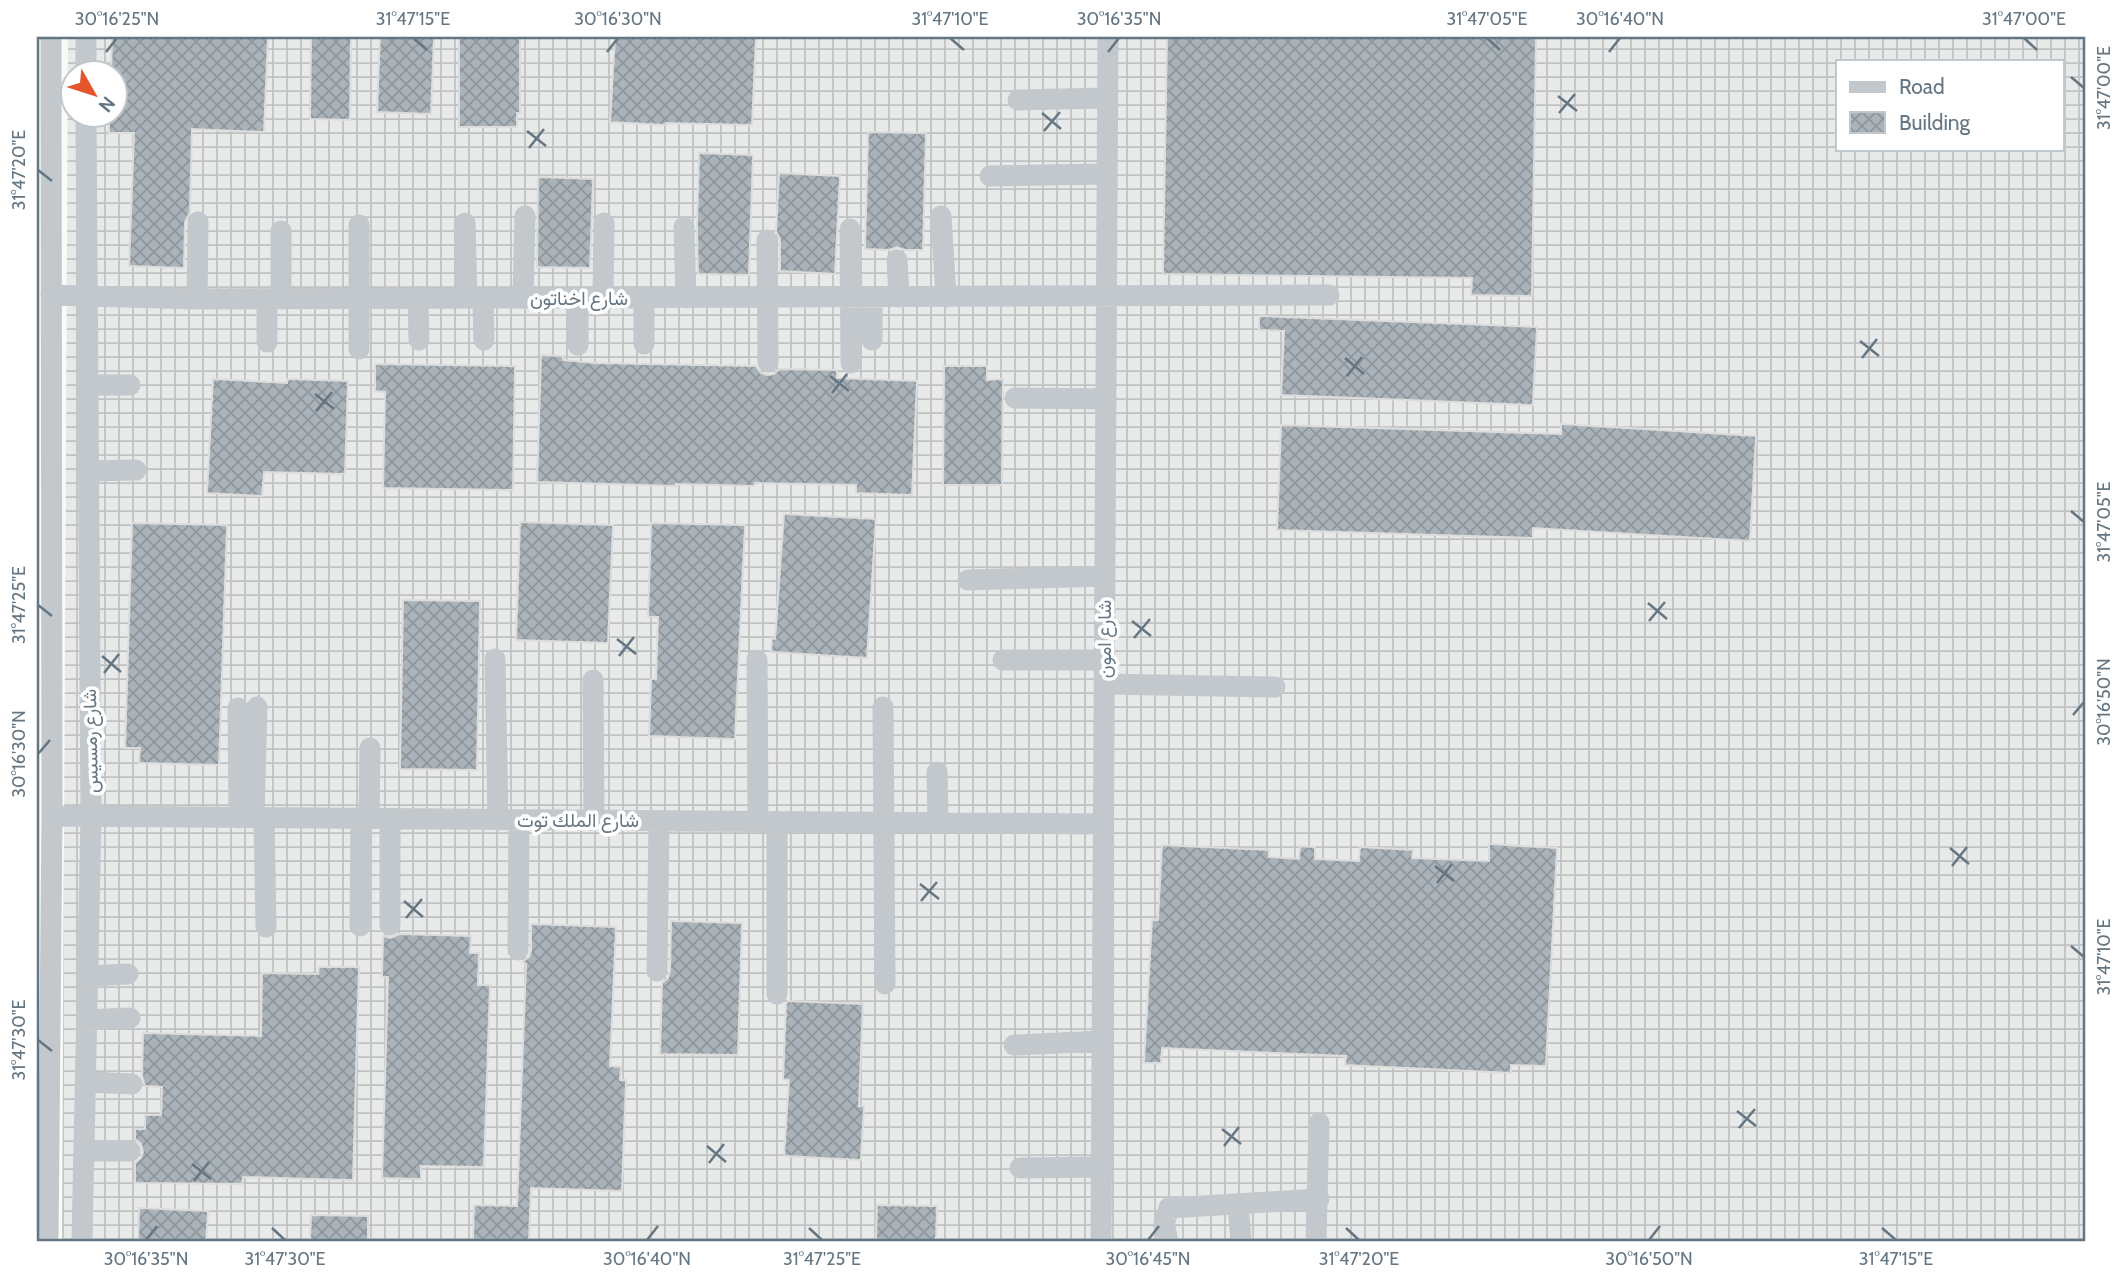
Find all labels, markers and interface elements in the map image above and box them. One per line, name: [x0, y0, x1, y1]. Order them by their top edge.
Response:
text: 30°16'25"N: [75, 8, 159, 30]
text: 31°47'15"E: [376, 8, 450, 30]
text: 30°16'30"N: [574, 8, 662, 30]
text: 31°47'10"E: [911, 8, 989, 30]
text: 30°16'35"N: [1077, 8, 1161, 30]
text: 31°47'05"E: [1447, 8, 1528, 30]
text: 30°16'40"N: [1576, 8, 1664, 30]
text: 31°47'00"E: [1982, 8, 2066, 30]
text: 31°47'00"E: [2093, 46, 2115, 130]
north arrow: [60, 60, 130, 130]
legend: [1836, 60, 2064, 150]
text: Road: [1899, 74, 1945, 99]
text: N: [94, 92, 120, 117]
text: Building: [1899, 110, 1971, 135]
text: 31°47'20"E: [8, 130, 30, 210]
street label: شارع اخناتون: [530, 287, 628, 311]
text: 31°47'05"E: [2093, 481, 2115, 562]
text: 31°47'25"E: [8, 566, 30, 644]
street label: شارع امون: [1093, 600, 1117, 678]
text: 30°16'50"N: [2093, 658, 2115, 746]
street label: شارع رمسيس: [78, 689, 104, 793]
text: 30°16'30"N: [8, 710, 30, 798]
street label: شارع الملك توت: [517, 809, 639, 833]
text: 31°47'10"E: [2093, 918, 2115, 996]
text: 31°47'30"E: [8, 999, 30, 1080]
text: 30°16'35"N: [104, 1248, 188, 1270]
text: 31°47'30"E: [245, 1248, 326, 1270]
text: 30°16'40"N: [603, 1248, 691, 1270]
text: 31°47'25"E: [783, 1248, 861, 1270]
text: 30°16'45"N: [1106, 1248, 1191, 1270]
text: 31°47'20"E: [1319, 1248, 1399, 1270]
text: 30°16'50"N: [1605, 1248, 1693, 1270]
text: 31°47'15"E: [1859, 1248, 1933, 1270]

